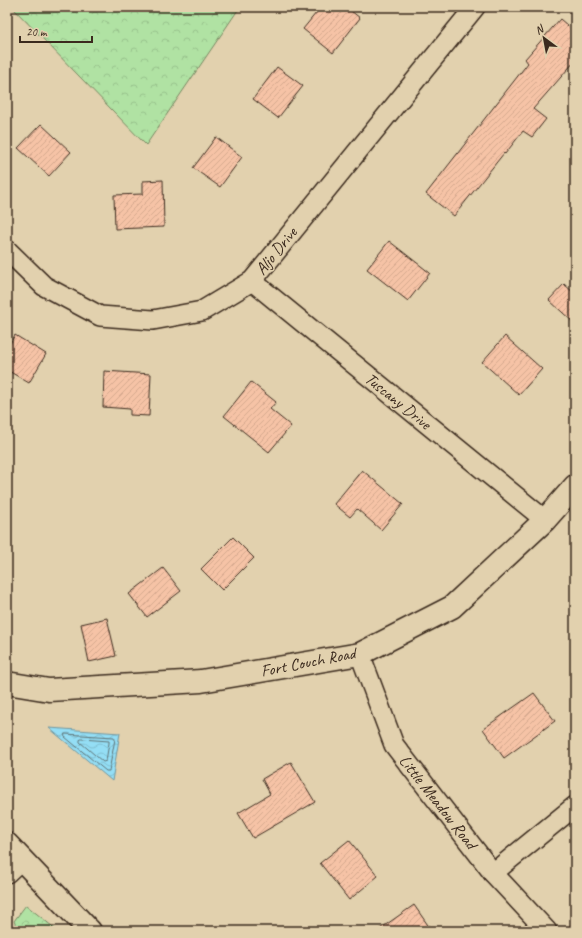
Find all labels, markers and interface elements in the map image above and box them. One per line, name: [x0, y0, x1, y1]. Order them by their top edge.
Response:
scale bar: [20, 18, 92, 44]
north arrow: [524, 18, 564, 58]
text: N: [532, 21, 547, 37]
text: 20 m: [26, 24, 48, 40]
street label: Aljo Drive: [250, 222, 302, 279]
street label: Tuscany Drive: [361, 368, 436, 435]
street label: Fort Couch Road: [259, 642, 360, 681]
street label: Little Meadow Road: [395, 751, 483, 855]

